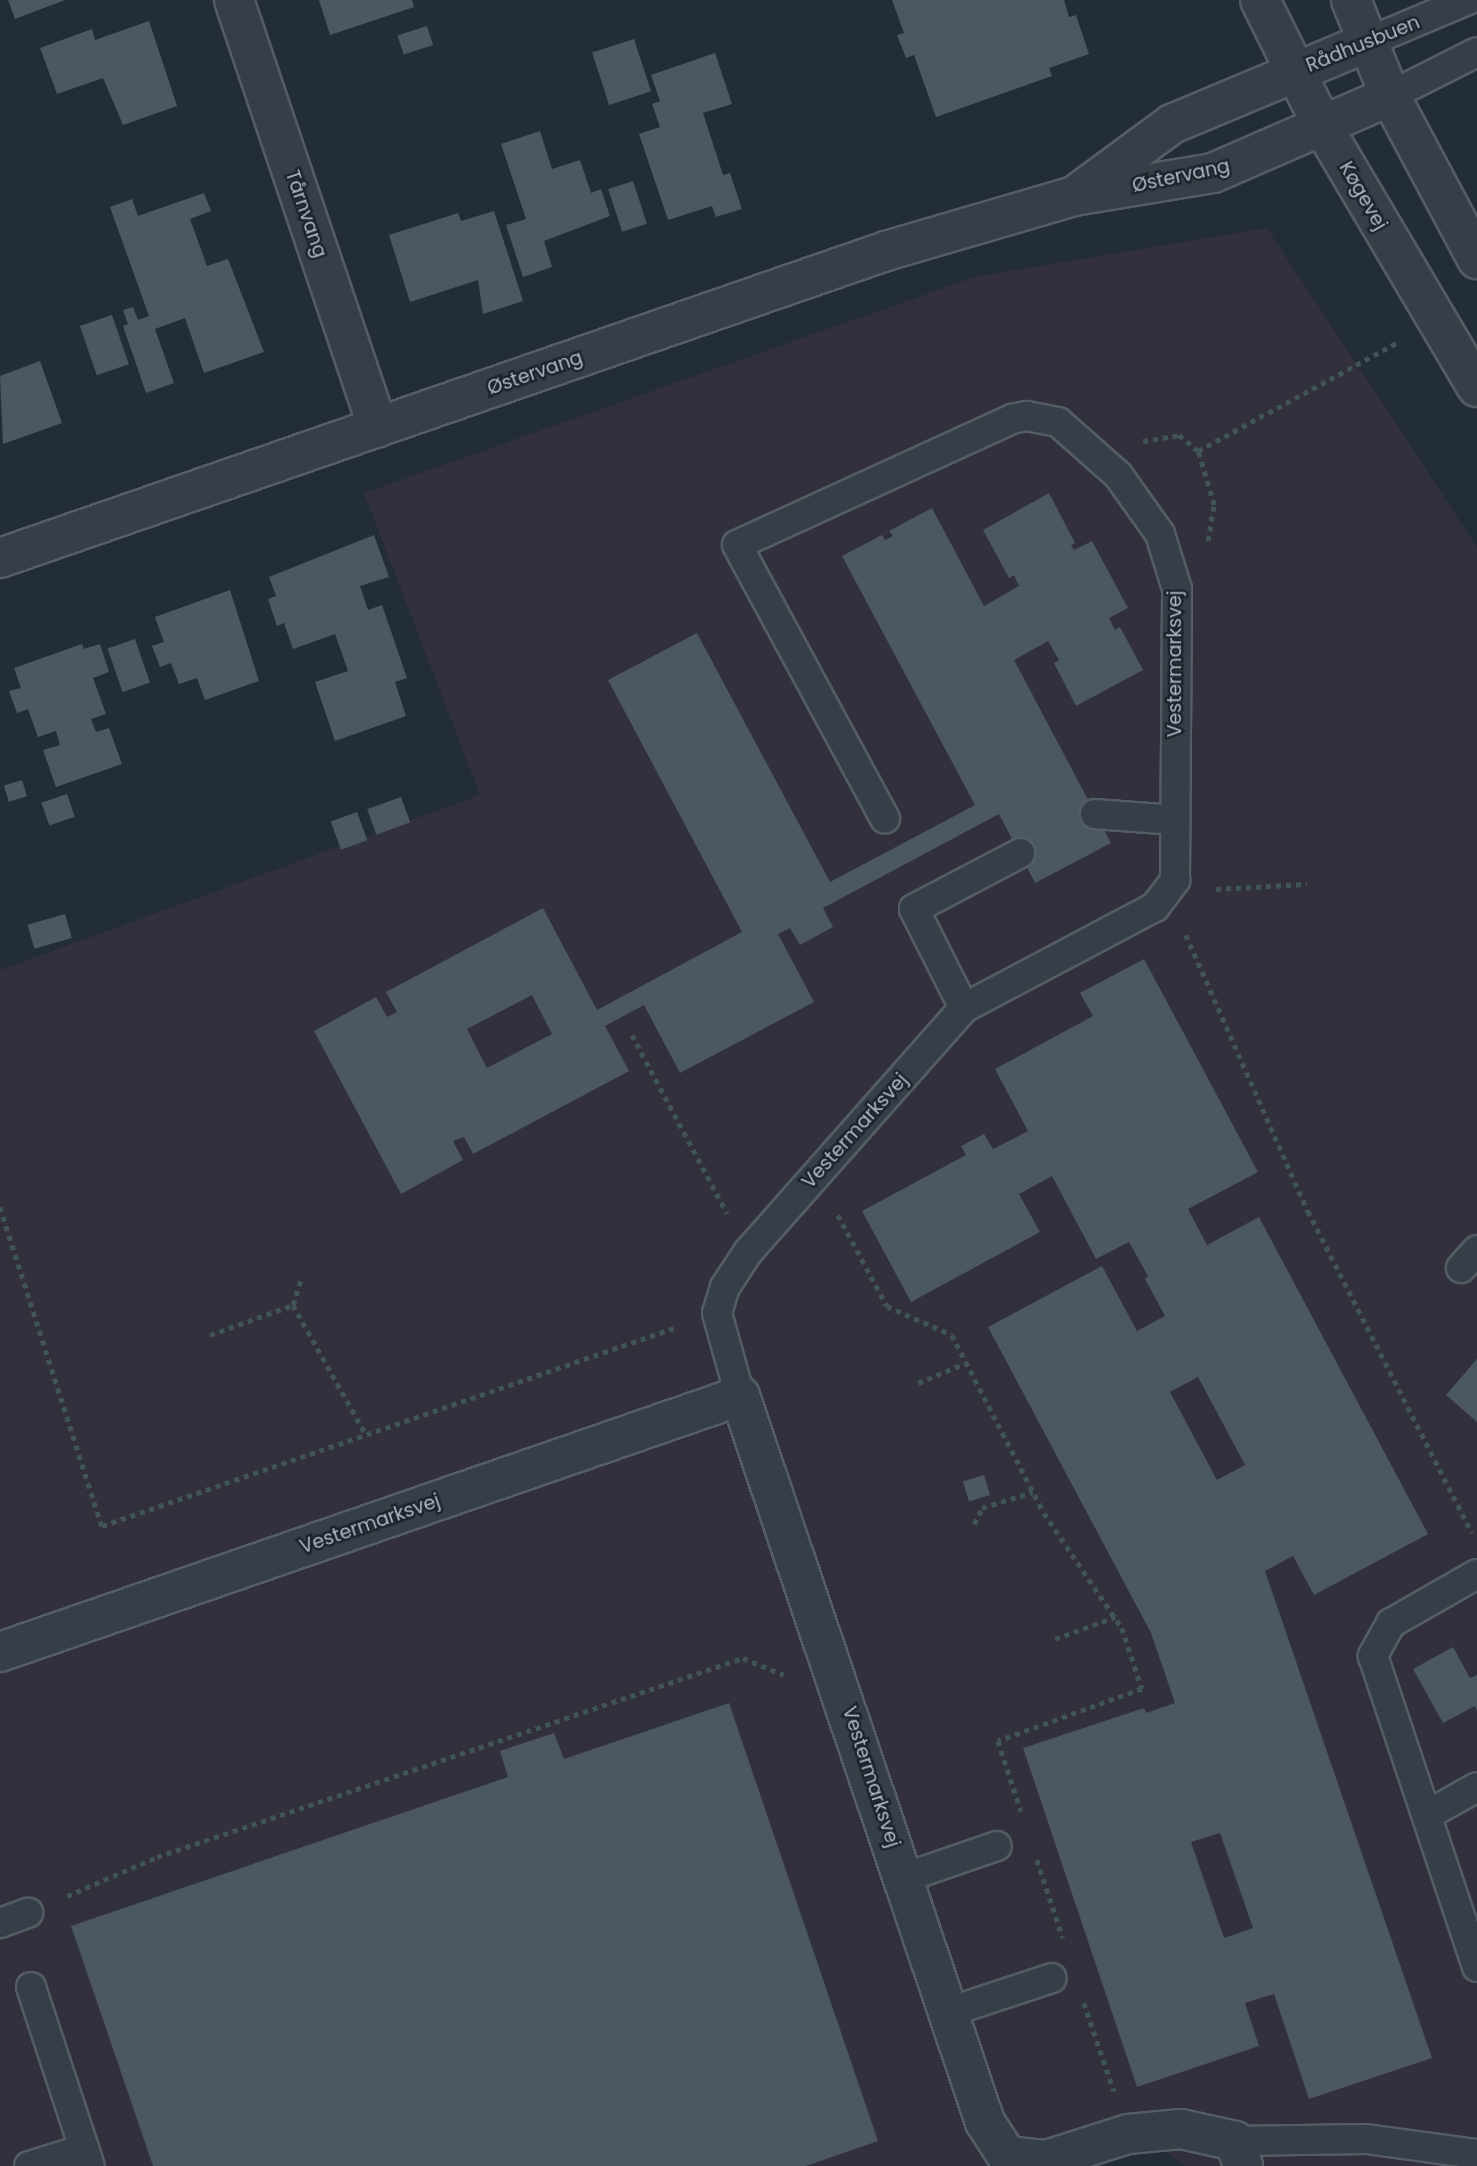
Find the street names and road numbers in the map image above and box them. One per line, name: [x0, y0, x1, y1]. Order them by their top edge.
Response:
street label: Rådhusbuen: [1303, 11, 1423, 77]
street label: Østervang: [1130, 155, 1232, 197]
street label: Køgevej: [1334, 158, 1392, 234]
street label: Tårnvang: [280, 167, 332, 261]
street label: Østervang: [484, 346, 586, 400]
street label: Vestermarksvej: [1164, 591, 1186, 737]
street label: Vestermarksvej: [797, 1069, 913, 1193]
street label: Vestermarksvej: [297, 1489, 443, 1559]
street label: Vestermarksvej: [837, 1704, 905, 1850]

